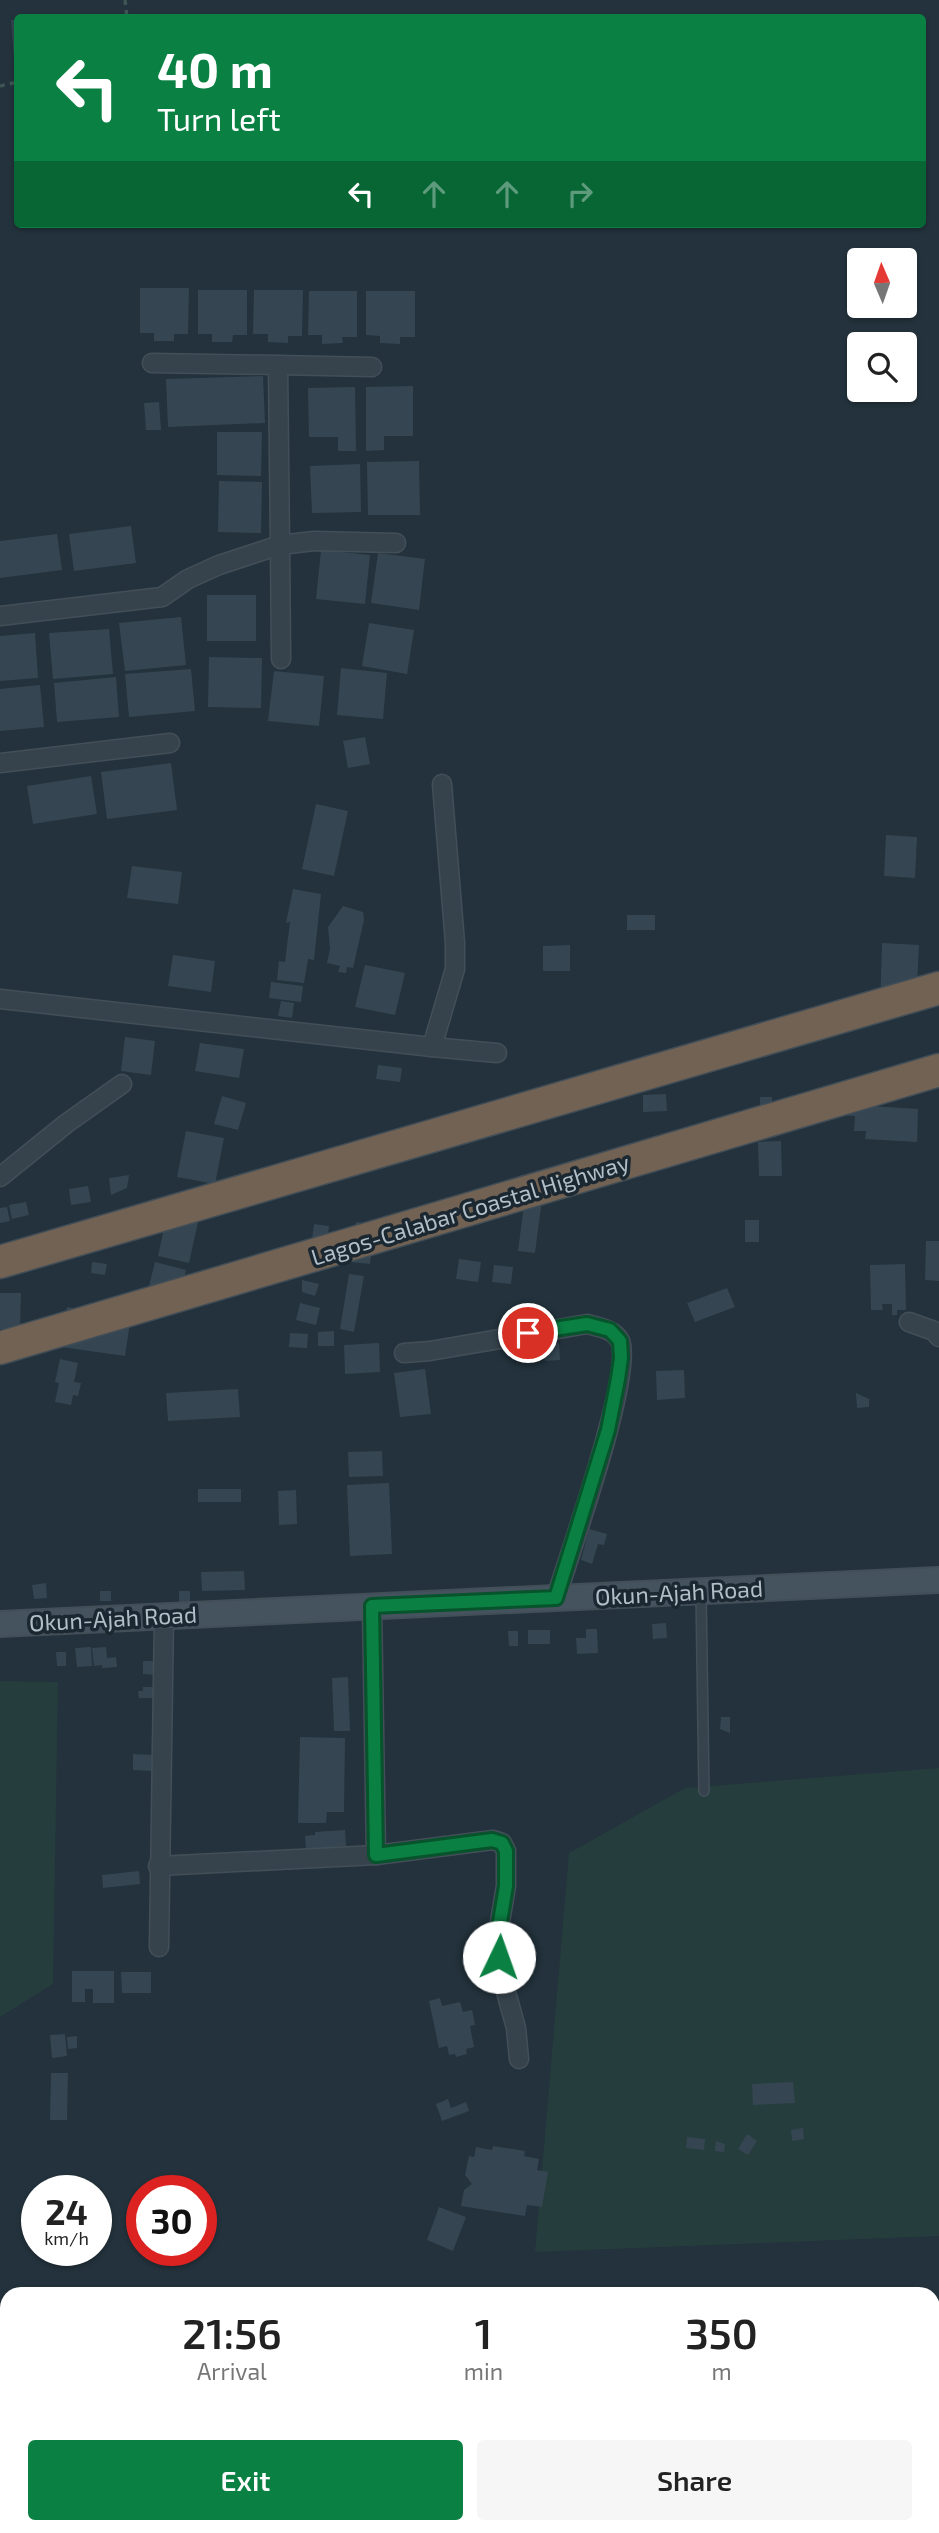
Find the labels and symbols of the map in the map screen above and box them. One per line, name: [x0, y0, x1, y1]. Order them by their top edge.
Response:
north arrow: [847, 248, 917, 318]
street label: Lagos-Calabar Coastal Highway: [308, 1147, 632, 1271]
pin: [498, 1303, 558, 1363]
street label: Okun-Ajah Road: [594, 1574, 764, 1610]
street label: Okun-Ajah Road: [28, 1600, 198, 1636]
position arrow: [462, 1920, 536, 1994]
speed limit sign: 30: [126, 2175, 217, 2266]

